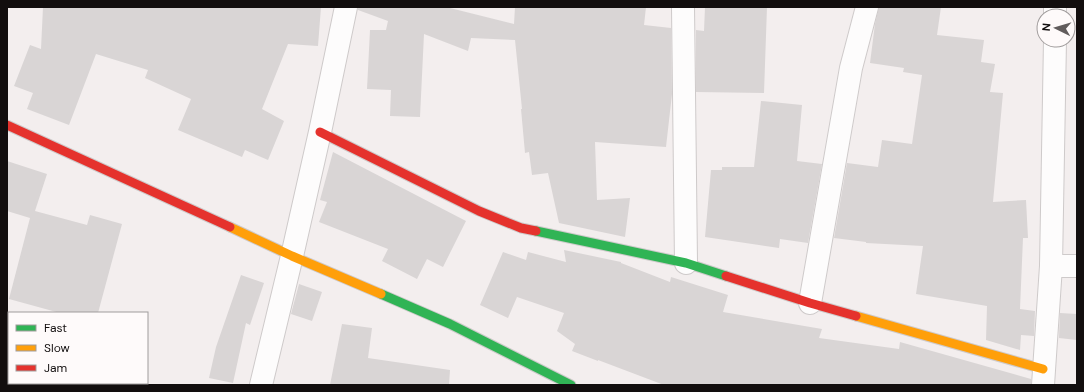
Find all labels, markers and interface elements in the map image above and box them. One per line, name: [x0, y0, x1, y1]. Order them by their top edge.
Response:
north arrow: [1036, 8, 1076, 48]
text: N: [1039, 23, 1053, 32]
legend: [8, 312, 148, 384]
text: Fast: [44, 320, 67, 336]
text: Slow: [44, 340, 70, 356]
text: Jam: [44, 360, 67, 376]

